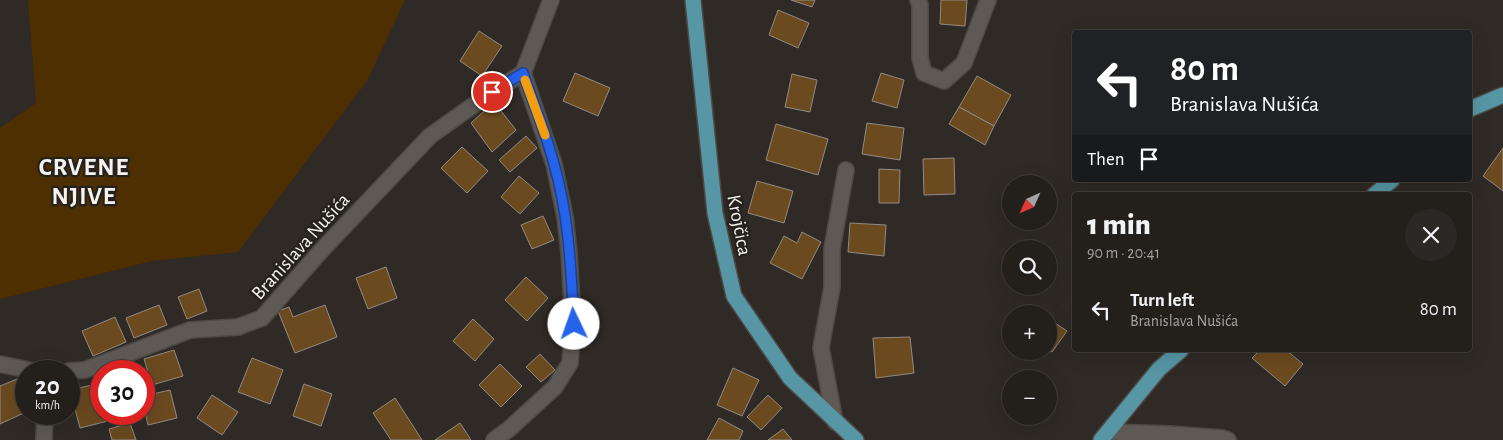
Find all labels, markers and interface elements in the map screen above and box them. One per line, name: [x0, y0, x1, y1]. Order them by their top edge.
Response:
icon: left: [1087, 50, 1152, 115]
text: 80 m: [1170, 52, 1239, 87]
pin: [471, 71, 513, 113]
icon: arrive: [478, 78, 506, 106]
text: Branislava Nušića: [1170, 93, 1319, 115]
icon: arrive: [1135, 145, 1163, 173]
text: Then: [1087, 150, 1125, 169]
district label: CRVENE NJIVE: [39, 155, 129, 209]
north arrow: [1002, 175, 1058, 230]
map controls: [1002, 175, 1057, 425]
street label: Branislava Nušića: [248, 190, 354, 304]
street label: Krojčica: [723, 193, 755, 257]
button: close: [1405, 209, 1457, 261]
text: 1 min: [1087, 210, 1151, 240]
button: search: [1002, 240, 1057, 295]
text: 90 m · 20:41: [1087, 245, 1160, 261]
text: Turn left: [1130, 291, 1194, 310]
icon: left: [1087, 296, 1115, 324]
position arrow: [547, 297, 599, 349]
text: 80 m: [1420, 300, 1457, 319]
button: +: [1002, 305, 1057, 360]
text: Branislava Nušića: [1130, 313, 1239, 329]
speed limit sign: 30: [90, 360, 155, 425]
button: −: [1002, 370, 1057, 425]
text: 20: [35, 374, 60, 399]
text: km/h: [35, 399, 60, 411]

